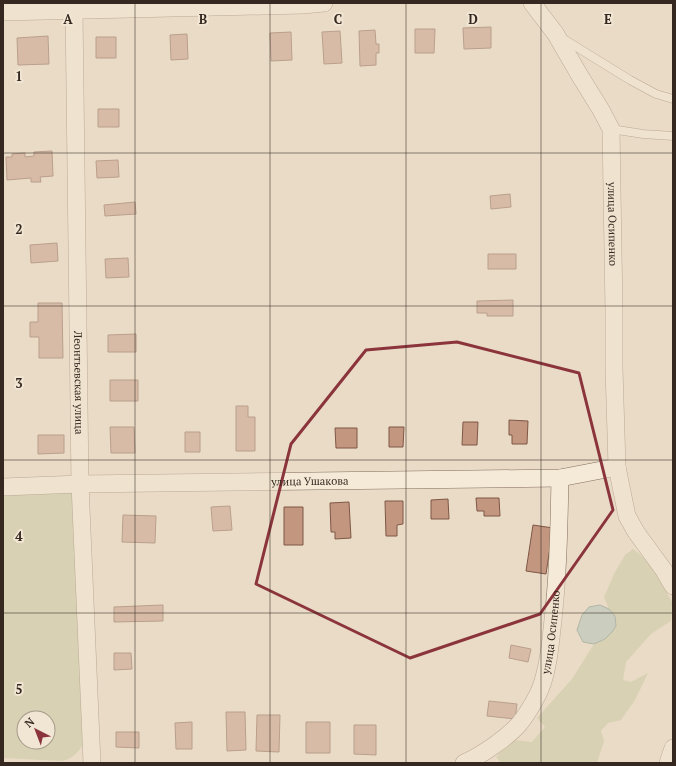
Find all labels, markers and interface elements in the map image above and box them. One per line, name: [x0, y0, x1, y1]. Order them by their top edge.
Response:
text: A: [63, 10, 73, 28]
text: B: [199, 10, 207, 28]
text: C: [334, 10, 342, 28]
text: D: [468, 10, 478, 28]
text: E: [604, 10, 612, 28]
text: 1: [15, 67, 23, 85]
street label: улица Осипенко: [605, 181, 620, 266]
text: 2: [15, 220, 23, 238]
street label: Леонтьевская улица: [71, 330, 86, 435]
text: 3: [15, 374, 23, 392]
street label: улица Ушакова: [270, 474, 349, 489]
text: 4: [15, 527, 23, 545]
street label: улица Осипенко: [538, 590, 563, 676]
text: 5: [15, 680, 23, 698]
north arrow: [16, 710, 56, 750]
text: N: [22, 714, 38, 731]

